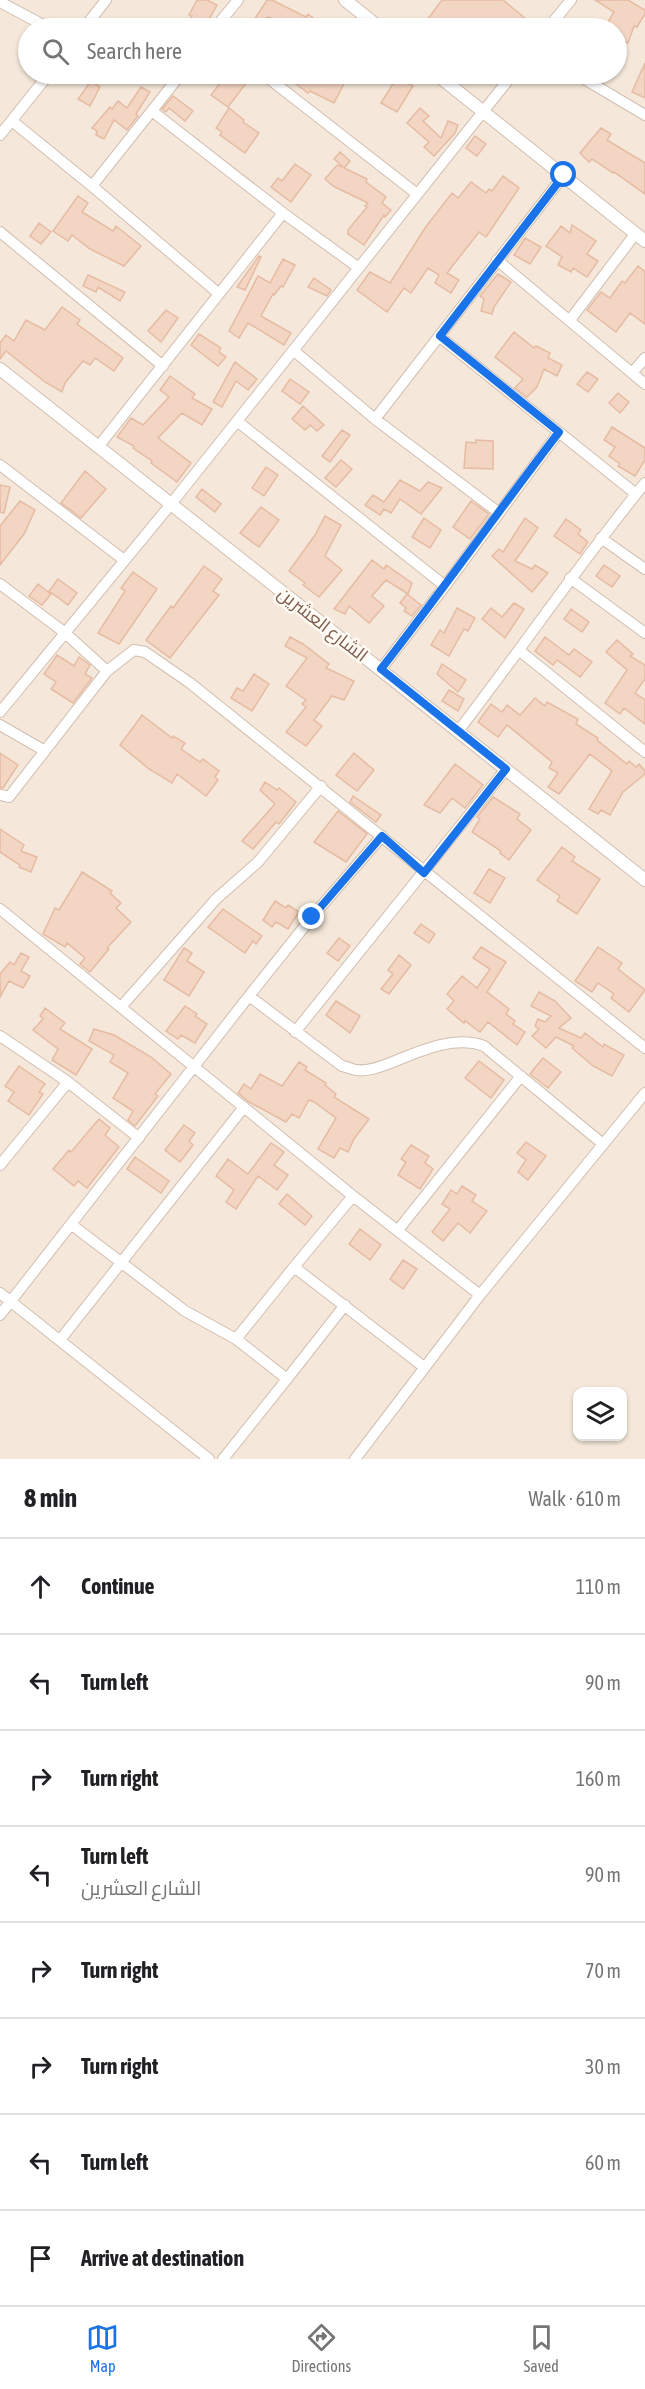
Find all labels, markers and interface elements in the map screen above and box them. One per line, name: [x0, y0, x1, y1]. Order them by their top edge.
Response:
search box: [18, 18, 627, 84]
icon: search: [39, 35, 72, 68]
text: Search here: [87, 38, 182, 64]
route start: [550, 161, 576, 187]
street label: الشارع العشرين: [273, 582, 372, 667]
route end: [298, 903, 324, 929]
map controls: [573, 1387, 627, 1441]
button: layers: [573, 1387, 627, 1441]
text: 8 min: [24, 1483, 77, 1513]
text: Walk · 610 m: [529, 1487, 621, 1510]
icon: ahead: [24, 1570, 57, 1603]
text: Continue: [81, 1573, 155, 1599]
text: 110 m: [576, 1575, 621, 1598]
icon: left: [24, 1666, 57, 1699]
text: Turn left: [81, 1669, 148, 1695]
text: 90 m: [585, 1671, 621, 1694]
icon: right: [24, 1762, 57, 1795]
text: Turn right: [81, 1765, 158, 1791]
text: 160 m: [576, 1767, 621, 1790]
text: Turn left: [81, 1843, 148, 1869]
icon: left: [24, 1858, 57, 1891]
text: 90 m: [585, 1863, 621, 1886]
text: الشارع العشرين: [81, 1876, 201, 1899]
icon: right: [24, 1954, 57, 1987]
text: Turn right: [81, 1957, 158, 1983]
text: 70 m: [585, 1959, 621, 1982]
icon: right: [24, 2050, 57, 2083]
text: Turn right: [81, 2053, 158, 2079]
text: 30 m: [585, 2055, 621, 2078]
icon: left: [24, 2146, 57, 2179]
text: Turn left: [81, 2149, 148, 2175]
text: 60 m: [585, 2151, 621, 2174]
icon: arrive: [24, 2242, 57, 2275]
text: Arrive at destination: [81, 2245, 244, 2271]
tab: Map: [86, 2321, 119, 2375]
tab: Directions: [291, 2321, 351, 2375]
tab: Saved: [523, 2321, 559, 2375]

